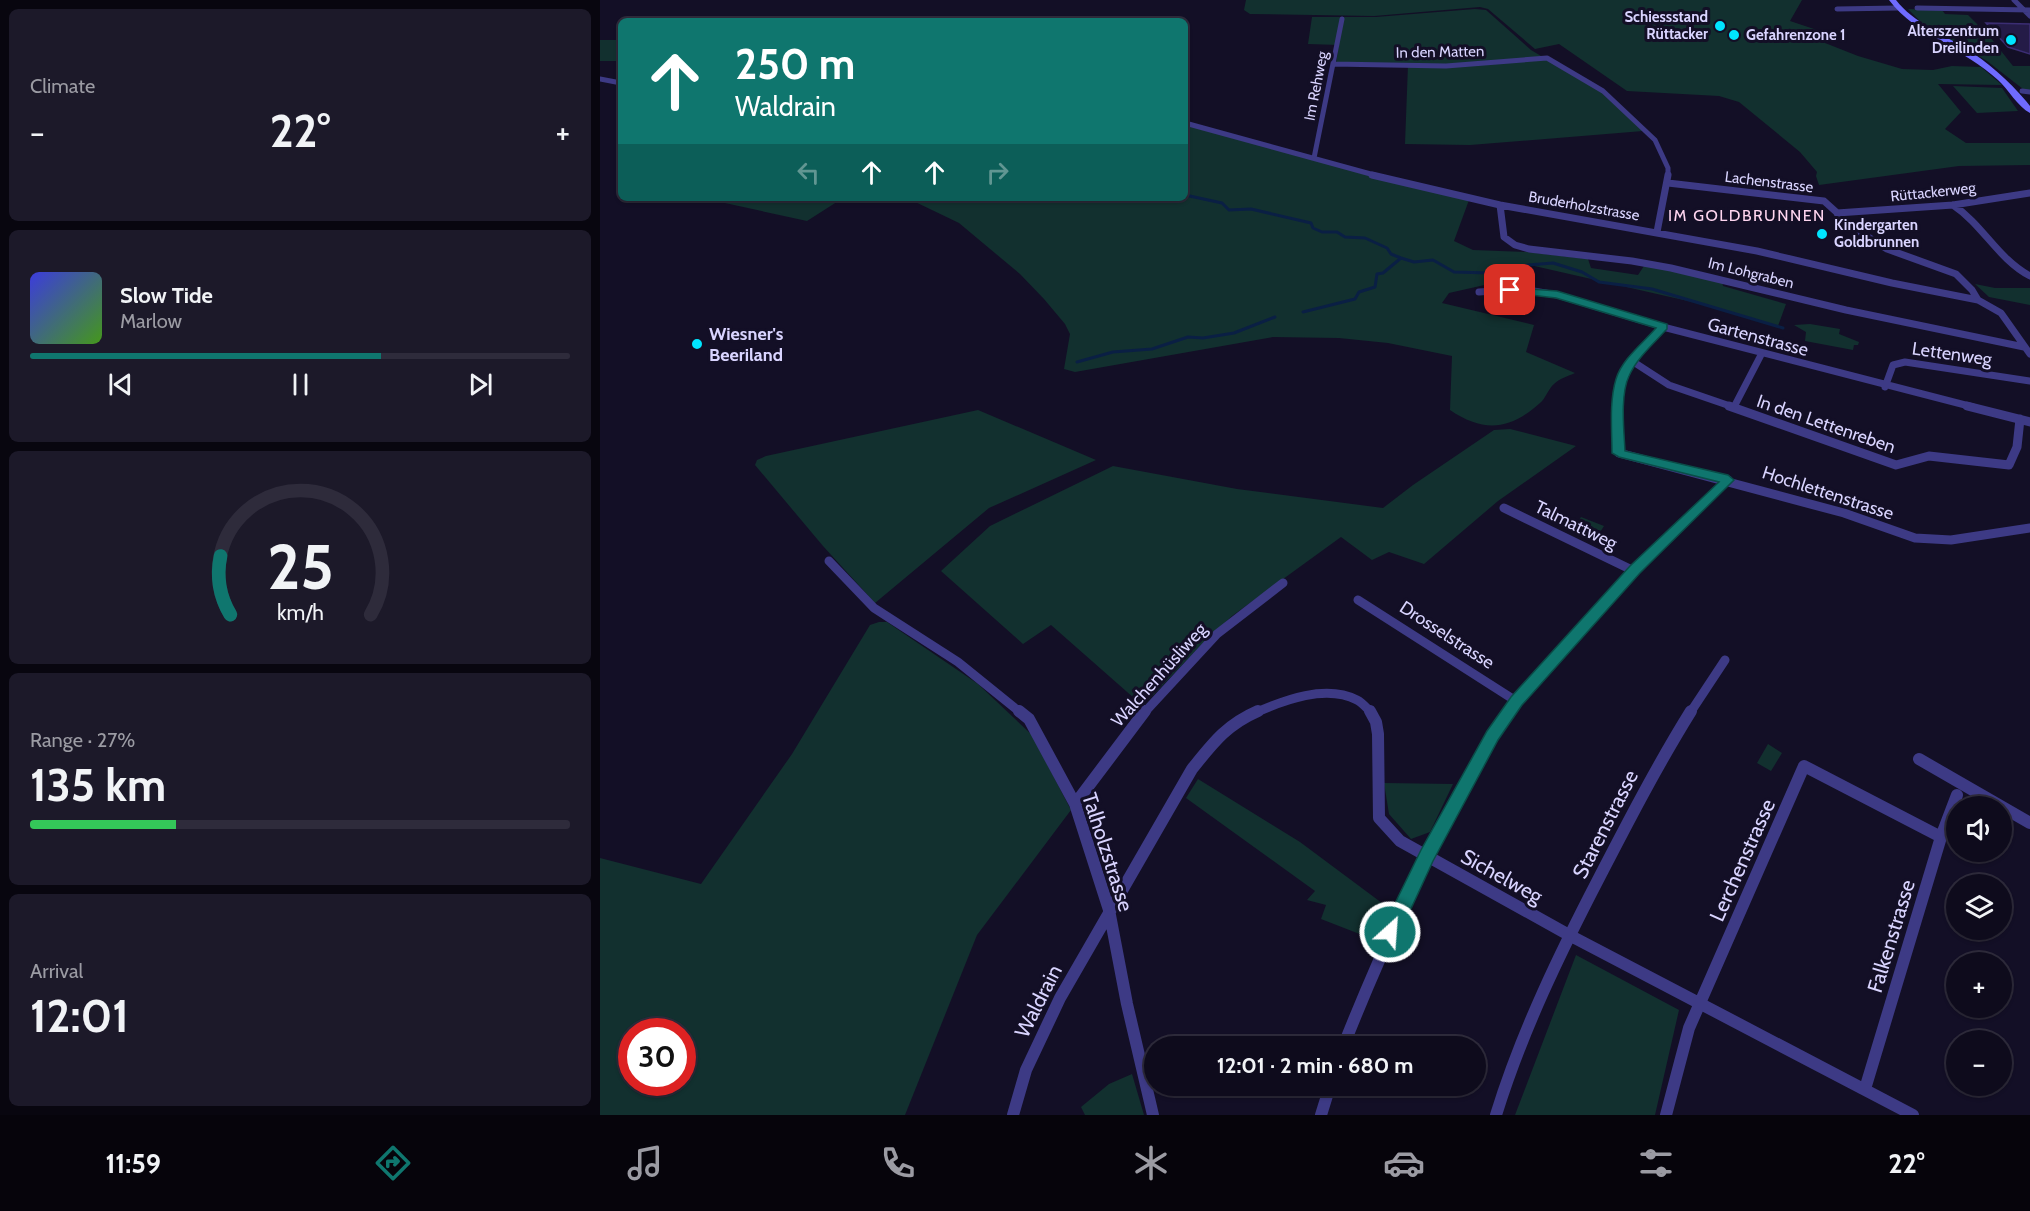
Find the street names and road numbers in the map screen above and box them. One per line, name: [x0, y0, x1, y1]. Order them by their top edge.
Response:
street label: In den Matten: [1396, 42, 1484, 62]
street label: Im Rehweg: [1300, 49, 1332, 122]
street label: Lachenstrasse: [1724, 168, 1815, 196]
street label: Rüttackerweg: [1889, 179, 1977, 205]
street label: Bruderholzstrasse: [1527, 187, 1641, 225]
street label: Im Lohgraben: [1706, 254, 1796, 292]
street label: Gartenstrasse: [1705, 313, 1811, 361]
street label: Lettenweg: [1911, 338, 1994, 371]
street label: In den Lettenreben: [1754, 390, 1898, 458]
street label: Hochlettenstrasse: [1760, 461, 1896, 525]
street label: Talmattweg: [1531, 496, 1622, 555]
street label: Drosselstrasse: [1395, 596, 1499, 674]
street label: Walchenhüsliweg: [1107, 618, 1212, 731]
street label: Starenstrasse: [1567, 765, 1643, 882]
street label: Talholzstrasse: [1077, 790, 1139, 915]
street label: Lerchenstrasse: [1704, 795, 1780, 925]
street label: Sichelweg: [1457, 843, 1548, 909]
street label: Falkenstrasse: [1862, 876, 1920, 995]
street label: Waldrain: [1009, 960, 1067, 1042]

